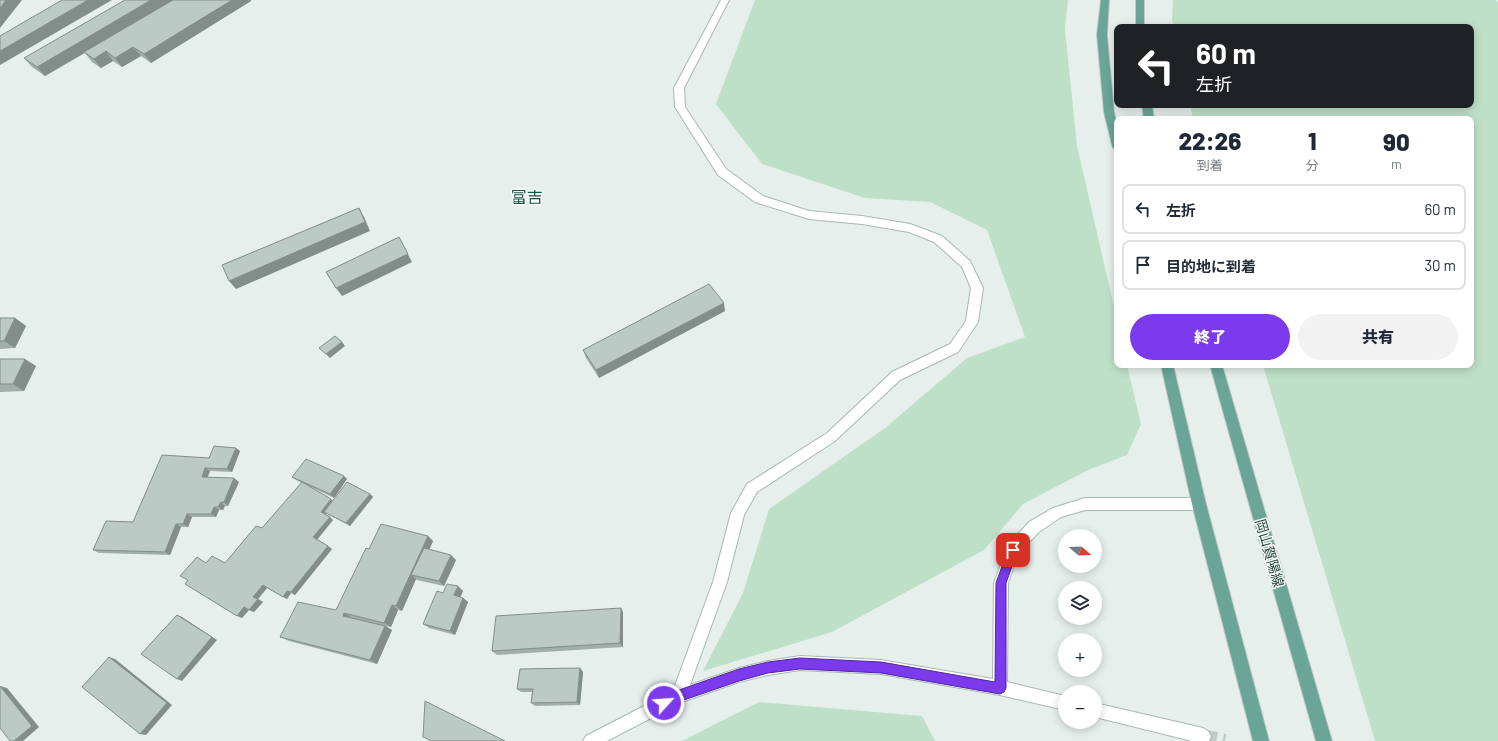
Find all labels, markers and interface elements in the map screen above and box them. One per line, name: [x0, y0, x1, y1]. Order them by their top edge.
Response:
text: 60 m: [1196, 36, 1256, 70]
icon: left: [1130, 40, 1182, 92]
text: 左折: [1196, 73, 1232, 95]
text: 22:26: [1178, 126, 1241, 155]
text: 1: [1308, 126, 1316, 155]
text: 90: [1383, 127, 1410, 156]
text: m: [1391, 156, 1402, 172]
text: 到着: [1197, 157, 1223, 173]
text: 分: [1306, 157, 1319, 173]
district label: 富吉: [511, 187, 543, 206]
icon: left: [1132, 198, 1154, 220]
text: 60 m: [1424, 200, 1456, 218]
text: 左折: [1166, 201, 1196, 219]
icon: arrive: [1132, 254, 1154, 276]
text: 30 m: [1424, 256, 1456, 274]
text: 目的地に到着: [1166, 257, 1256, 275]
button: 終了: [1130, 314, 1290, 360]
button: 共有: [1298, 314, 1458, 360]
street label: 岡山賀陽線: [1252, 517, 1288, 589]
north arrow: [1058, 529, 1102, 573]
map controls: [1058, 529, 1102, 729]
pin: [996, 533, 1030, 567]
icon: arrive: [1002, 539, 1024, 561]
button: layers: [1058, 581, 1102, 625]
button: +: [1058, 633, 1102, 677]
position arrow: [643, 682, 685, 724]
button: −: [1058, 685, 1102, 729]

